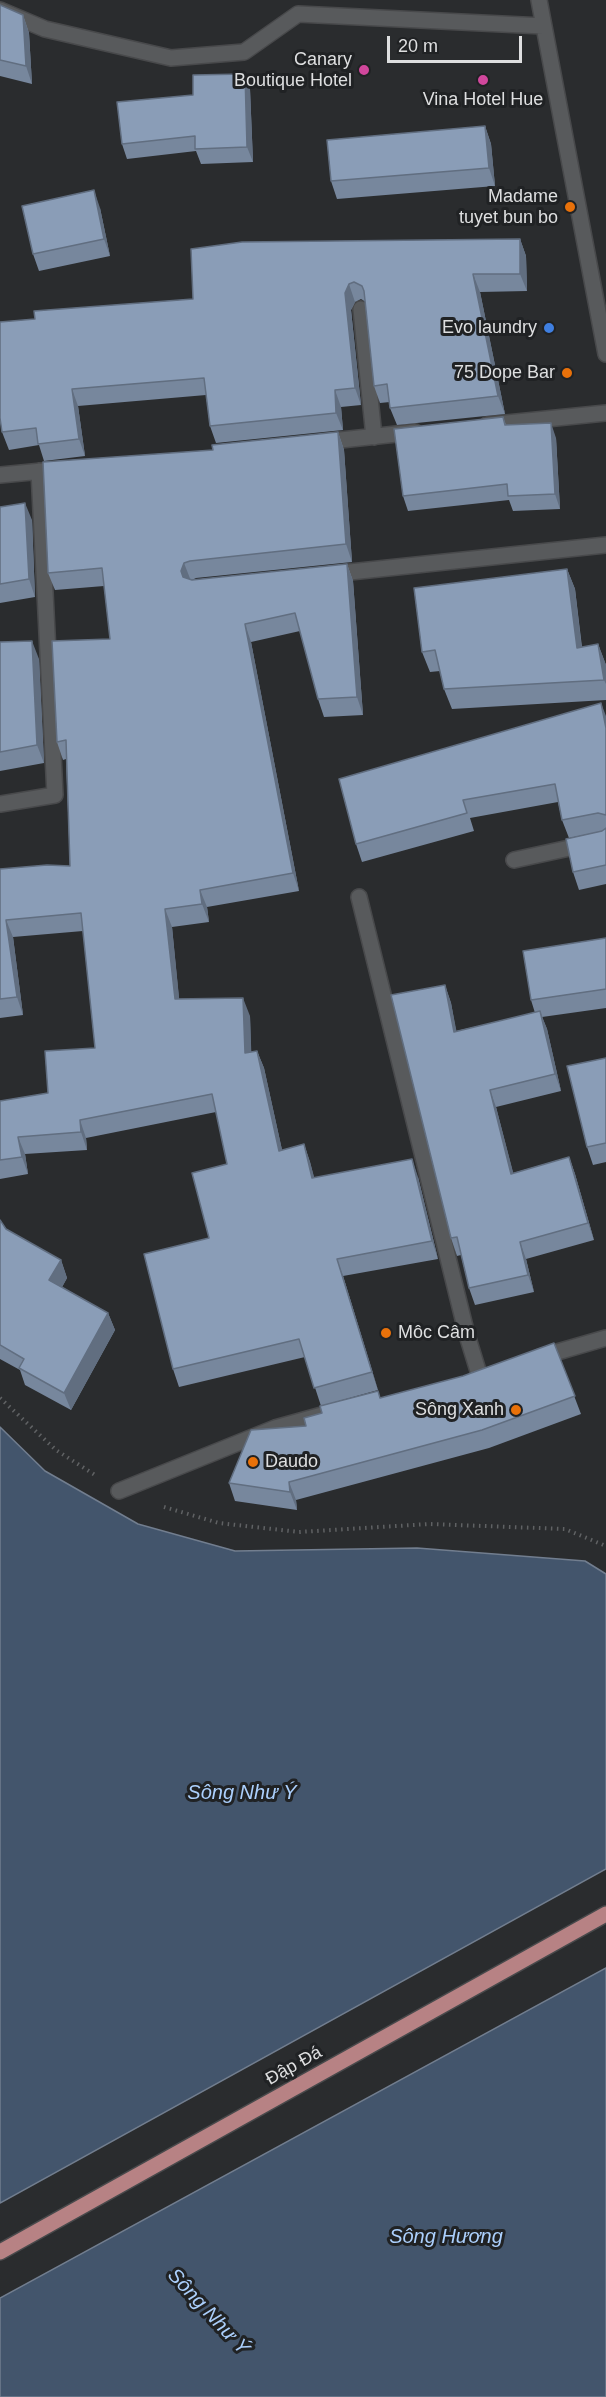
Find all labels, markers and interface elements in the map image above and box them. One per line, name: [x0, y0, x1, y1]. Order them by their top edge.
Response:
scale bar: [390, 24, 525, 62]
text: 20 m: [398, 36, 438, 56]
place label: Canary Boutique Hotel: [234, 49, 352, 92]
marker: Canary Boutique Hotel: [357, 63, 371, 77]
marker: Vina Hotel Hue: [476, 73, 490, 87]
place label: Vina Hotel Hue: [423, 89, 543, 111]
place label: Madame tuyet bun bo: [459, 186, 558, 228]
marker: Madame tuyet bun bo: [563, 200, 577, 214]
place label: Evo laundry: [442, 317, 537, 339]
marker: Evo laundry: [542, 321, 556, 335]
place label: 75 Dope Bar: [454, 362, 555, 384]
marker: 75 Dope Bar: [560, 366, 574, 380]
place label: Môc Câm: [398, 1322, 475, 1344]
marker: Môc Câm: [379, 1326, 393, 1340]
place label: Sông Xanh: [415, 1399, 504, 1421]
marker: Sông Xanh: [509, 1403, 523, 1417]
place label: Daudo: [265, 1451, 318, 1473]
marker: Daudo: [246, 1455, 260, 1469]
water label: Sông Như Ý: [187, 1781, 297, 1805]
street label: Đập Đá: [262, 2042, 326, 2090]
water label: Sông Hương: [389, 2225, 503, 2249]
water label: Sông Như Ý: [162, 2264, 254, 2360]

